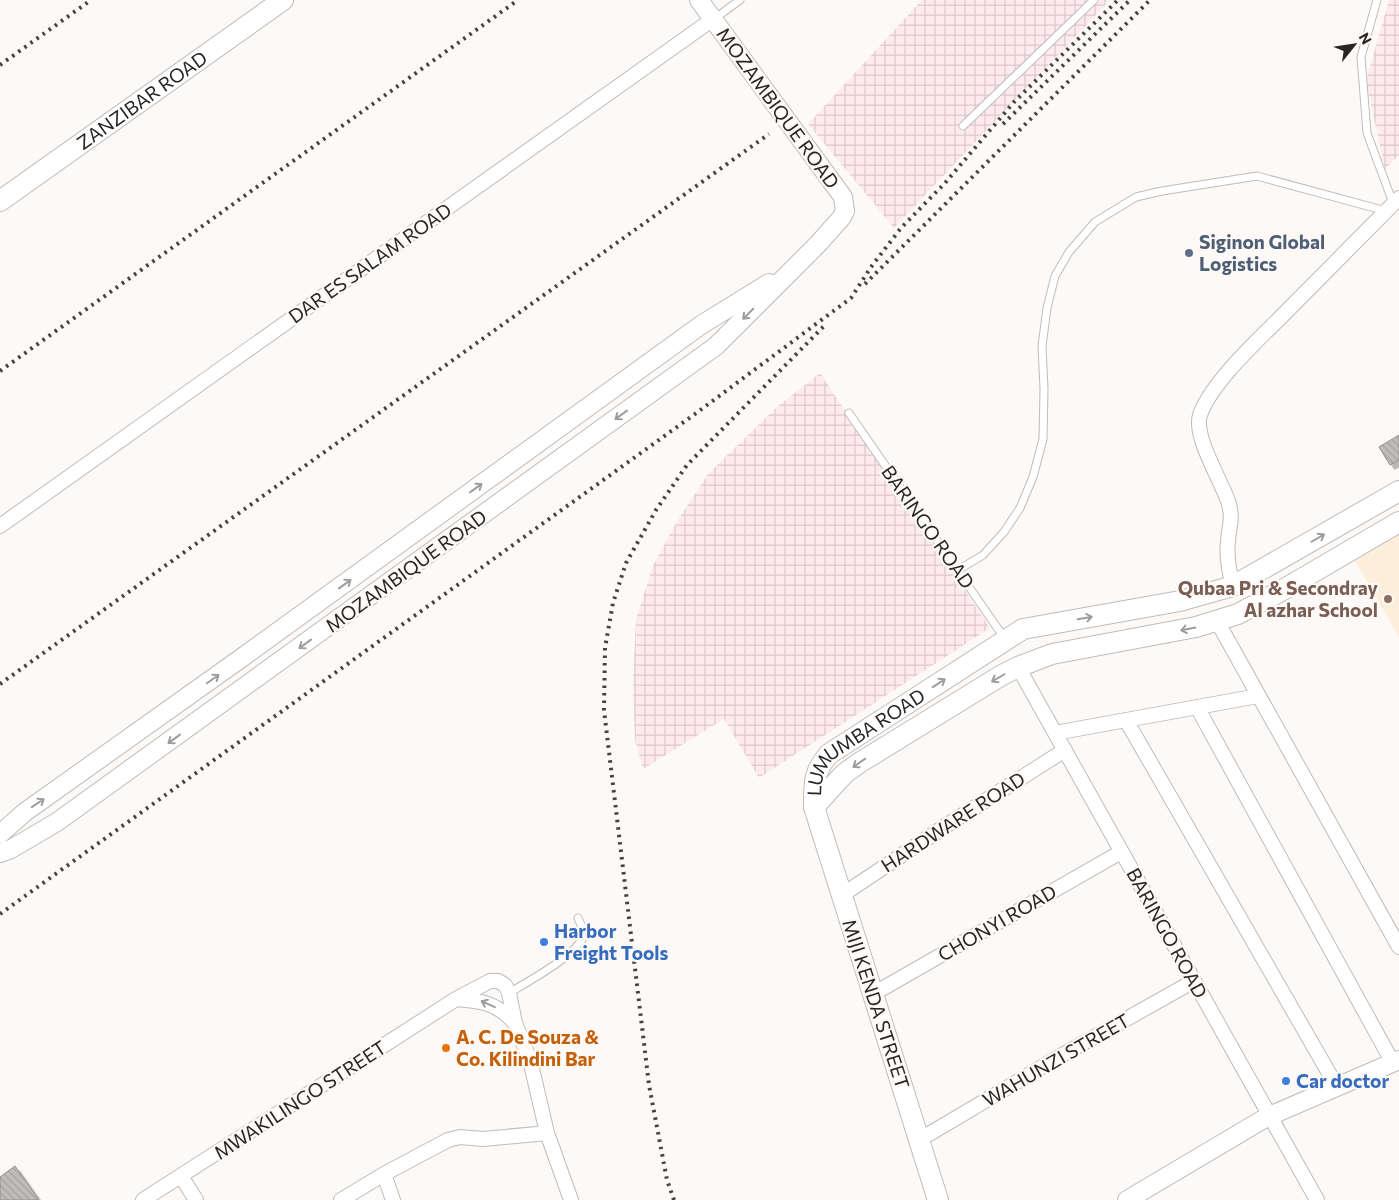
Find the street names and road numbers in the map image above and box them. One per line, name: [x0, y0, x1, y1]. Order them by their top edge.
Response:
street label: MOZAMBIQUE ROAD: [712, 23, 845, 193]
street label: ZANZIBAR ROAD: [72, 46, 211, 154]
street label: DAR ES SALAM ROAD: [284, 198, 456, 328]
street label: BARINGO ROAD: [877, 461, 979, 593]
street label: MOZAMBIQUE ROAD: [321, 504, 491, 637]
street label: LUMUMBA ROAD: [802, 683, 929, 796]
street label: HARDWARE ROAD: [876, 766, 1029, 877]
street label: BARINGO ROAD: [1122, 864, 1213, 1002]
street label: CHONYI ROAD: [933, 879, 1060, 966]
street label: MIJI KENDA STREET: [838, 916, 915, 1092]
street label: WAHUNZI STREET: [978, 1008, 1133, 1111]
street label: MWAKILINGO STREET: [209, 1035, 390, 1164]

